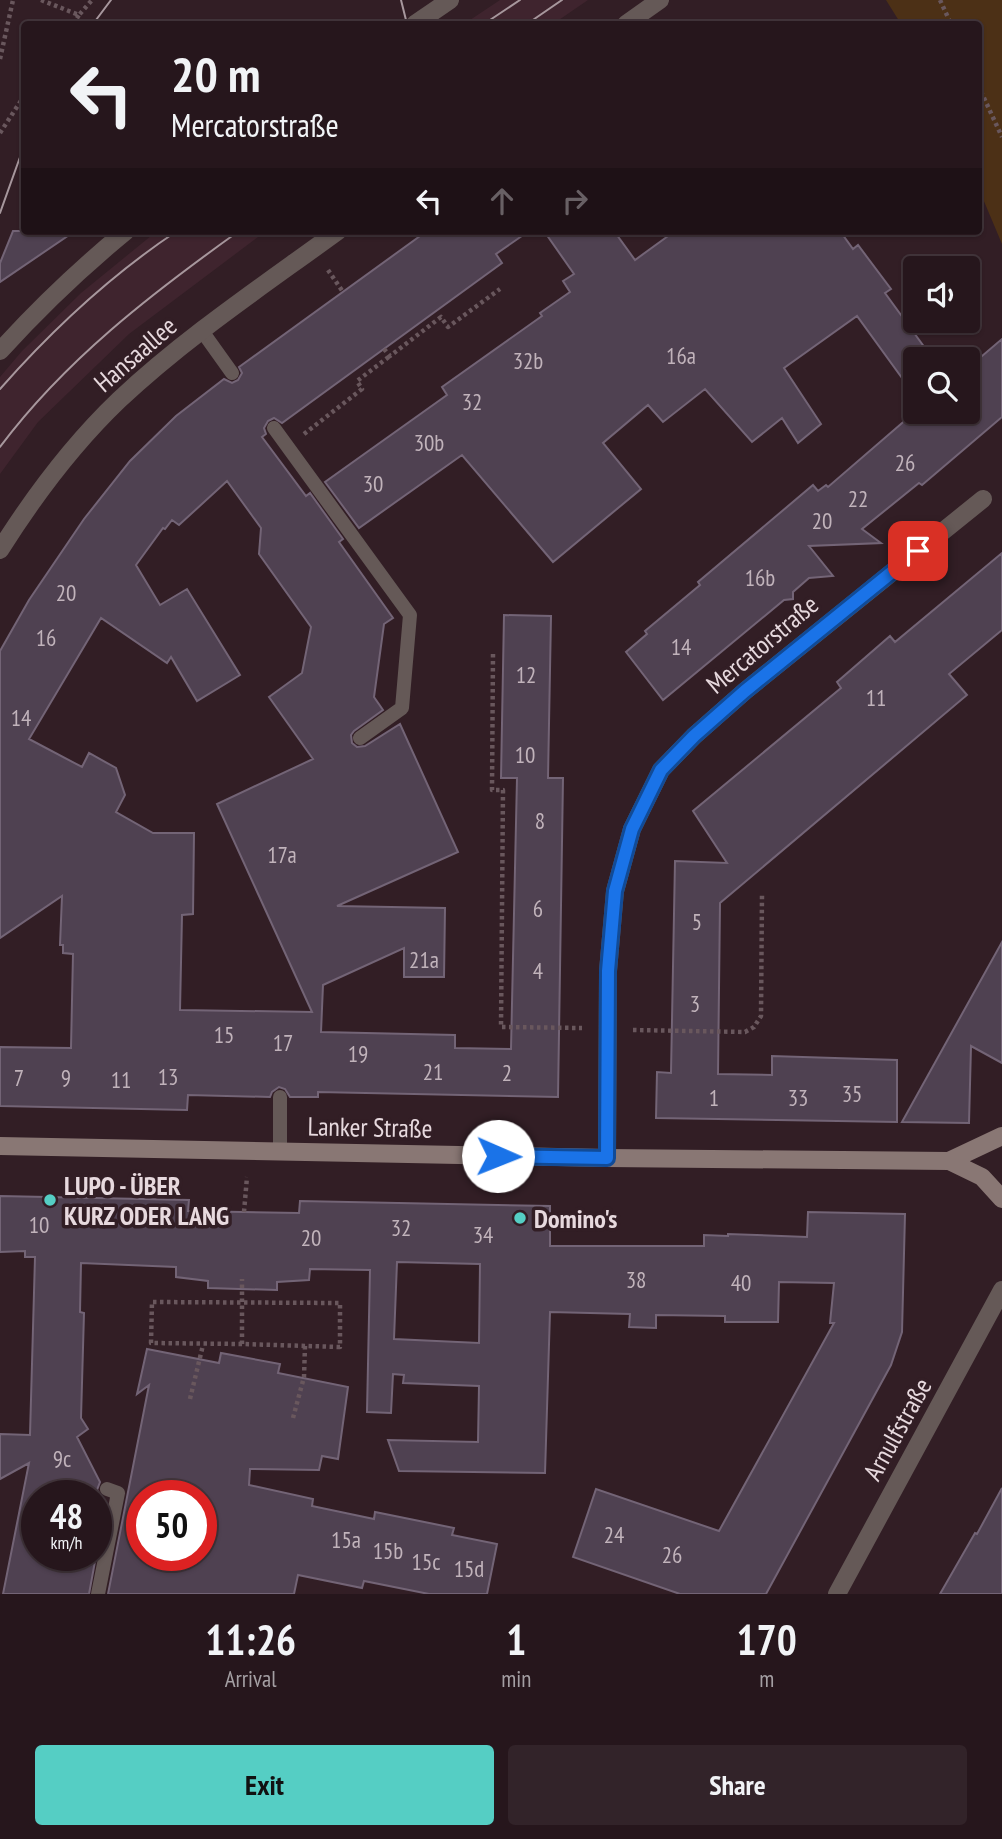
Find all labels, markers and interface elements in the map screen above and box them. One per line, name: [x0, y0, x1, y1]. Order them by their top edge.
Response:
text: 20 m: [171, 42, 260, 106]
icon: left: [56, 49, 147, 140]
text: Mercatorstraße: [171, 104, 339, 146]
icon: left: [410, 182, 448, 220]
icon: ahead: [483, 182, 521, 220]
icon: right: [556, 182, 594, 220]
map controls: [903, 256, 980, 424]
button: sound: [903, 256, 980, 333]
street label: Hansaallee: [87, 309, 183, 399]
house number: 16a: [666, 341, 696, 370]
house number: 32b: [513, 346, 543, 375]
button: search: [903, 347, 980, 424]
house number: 32: [462, 387, 482, 416]
house number: 30b: [414, 428, 444, 457]
house number: 26: [895, 448, 915, 477]
house number: 30: [363, 469, 383, 498]
house number: 22: [848, 484, 868, 513]
house number: 20: [812, 506, 832, 535]
pin: [888, 521, 948, 581]
icon: arrive: [899, 532, 937, 570]
house number: 16b: [745, 563, 775, 592]
house number: 20: [56, 578, 76, 607]
street label: Mercatorstraße: [699, 588, 825, 700]
house number: 16: [36, 623, 56, 652]
house number: 14: [671, 632, 691, 661]
house number: 12: [516, 660, 536, 689]
house number: 11: [866, 683, 886, 712]
house number: 14: [11, 703, 31, 732]
house number: 10: [515, 740, 535, 769]
house number: 8: [535, 806, 545, 835]
house number: 17a: [267, 840, 297, 869]
house number: 6: [533, 894, 543, 923]
house number: 5: [692, 907, 702, 936]
house number: 21a: [409, 945, 439, 974]
house number: 4: [533, 956, 543, 985]
house number: 3: [690, 989, 700, 1018]
house number: 15: [214, 1020, 234, 1049]
house number: 17: [273, 1028, 293, 1057]
house number: 19: [348, 1039, 368, 1068]
house number: 21: [423, 1057, 443, 1086]
house number: 2: [502, 1058, 512, 1087]
house number: 13: [158, 1062, 178, 1091]
house number: 7: [14, 1063, 24, 1092]
house number: 9: [61, 1063, 71, 1092]
house number: 11: [111, 1065, 131, 1094]
house number: 35: [842, 1079, 862, 1108]
house number: 1: [709, 1083, 719, 1112]
house number: 33: [788, 1083, 808, 1112]
street label: Lanker Straße: [307, 1109, 433, 1145]
position arrow: [461, 1119, 535, 1193]
place label: LUPO - ÜBER KURZ ODER LANG: [64, 1169, 229, 1232]
marker: LUPO - ÜBER KURZ ODER LANG: [42, 1192, 58, 1208]
place label: Domino's: [534, 1202, 617, 1235]
house number: 10: [29, 1210, 49, 1239]
marker: Domino's: [512, 1210, 528, 1226]
house number: 32: [391, 1213, 411, 1242]
house number: 34: [473, 1220, 493, 1249]
house number: 20: [301, 1223, 321, 1252]
house number: 38: [626, 1265, 646, 1294]
house number: 40: [731, 1268, 751, 1297]
street label: Arnulfstraße: [855, 1372, 939, 1486]
house number: 9c: [53, 1444, 71, 1473]
speed limit sign: 50: [126, 1480, 217, 1571]
text: 48: [50, 1493, 83, 1539]
house number: 24: [604, 1520, 624, 1549]
house number: 15a: [331, 1525, 361, 1554]
text: km/h: [51, 1531, 82, 1554]
house number: 15b: [373, 1536, 403, 1565]
house number: 26: [662, 1540, 682, 1569]
house number: 15c: [412, 1547, 440, 1576]
house number: 15d: [454, 1554, 484, 1583]
text: 11:26: [205, 1612, 296, 1667]
text: 1: [506, 1612, 526, 1667]
text: 170: [737, 1612, 797, 1667]
text: Arrival: [225, 1664, 277, 1693]
text: min: [501, 1664, 531, 1693]
text: m: [759, 1664, 774, 1693]
button: Exit: [35, 1745, 494, 1825]
button: Share: [508, 1745, 967, 1825]

